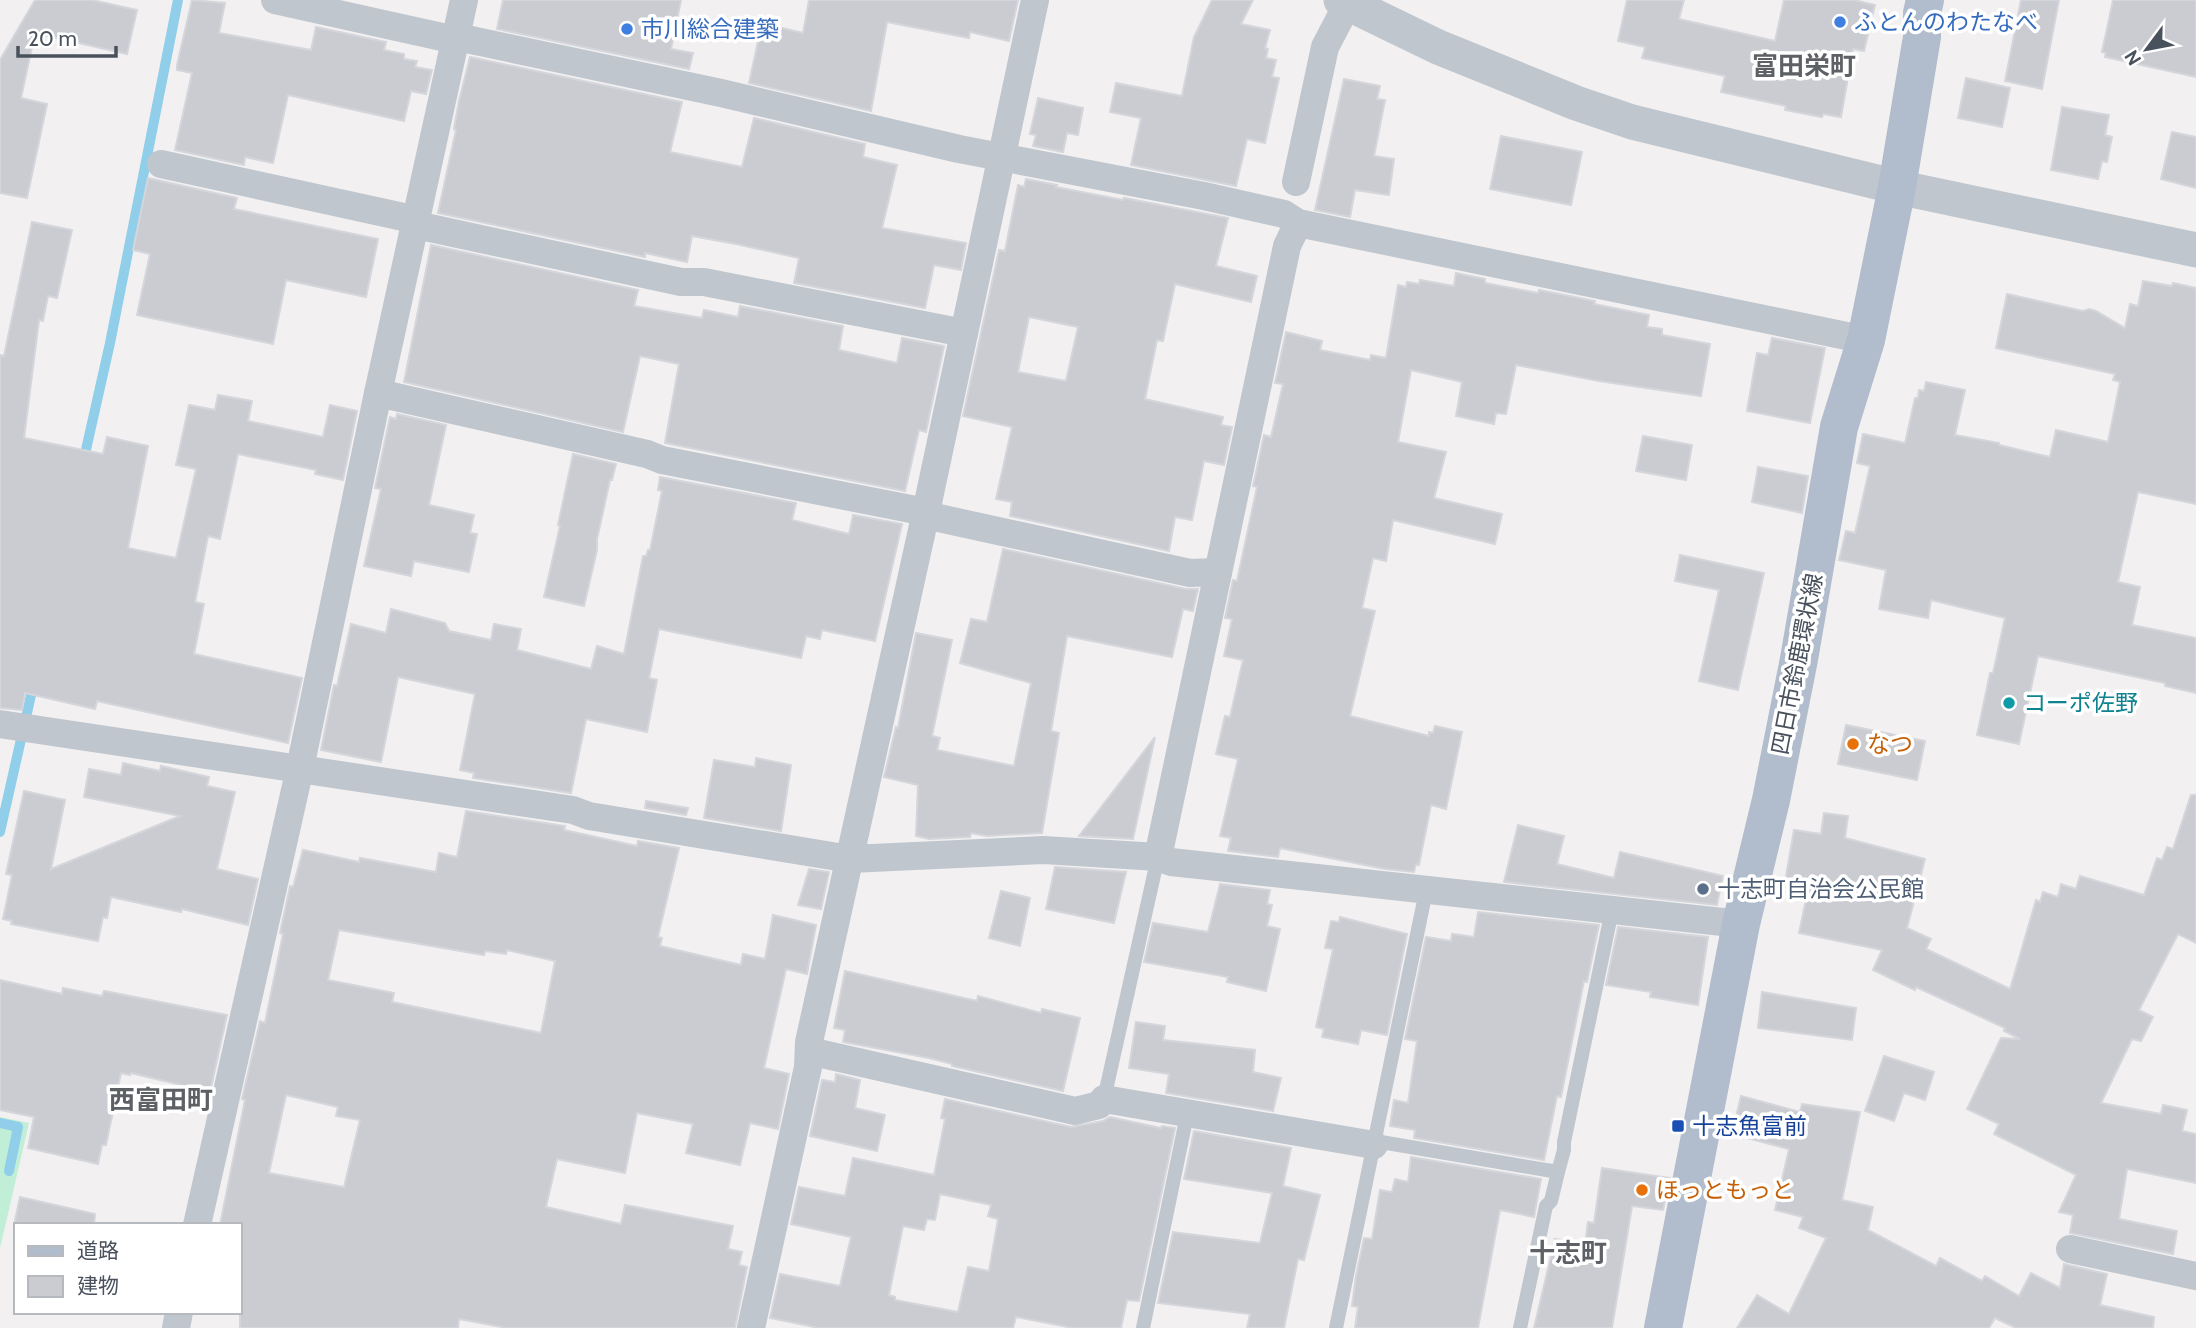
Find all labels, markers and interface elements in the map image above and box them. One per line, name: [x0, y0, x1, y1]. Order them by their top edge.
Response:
place label: ふとんのわたなべ: [1854, 8, 2038, 36]
scale bar: [18, 14, 116, 58]
marker: ふとんのわたなべ: [1832, 14, 1848, 30]
north arrow: [2112, 14, 2182, 84]
place label: 市川総合建築: [641, 15, 779, 43]
marker: 市川総合建築: [619, 21, 635, 37]
text: 20 m: [28, 26, 77, 51]
text: N: [2120, 46, 2146, 70]
district label: 富田栄町: [1752, 50, 1856, 82]
street label: 四日市鈴鹿環状線: [1766, 571, 1828, 757]
place label: コーポ佐野: [2023, 689, 2138, 717]
marker: コーポ佐野: [2001, 695, 2017, 711]
place label: なつ: [1867, 730, 1913, 758]
marker: なつ: [1845, 736, 1861, 752]
place label: 十志町自治会公民館: [1717, 875, 1924, 903]
marker: 十志町自治会公民館: [1695, 881, 1711, 897]
district label: 西富田町: [109, 1084, 213, 1116]
place label: 十志魚富前: [1692, 1112, 1807, 1140]
marker: 十志魚富前: [1670, 1118, 1686, 1134]
place label: ほっともっと: [1656, 1176, 1794, 1204]
marker: ほっともっと: [1634, 1182, 1650, 1198]
legend: [14, 1223, 242, 1314]
district label: 十志町: [1529, 1237, 1607, 1269]
text: 道路: [77, 1238, 119, 1263]
text: 建物: [77, 1273, 119, 1298]

